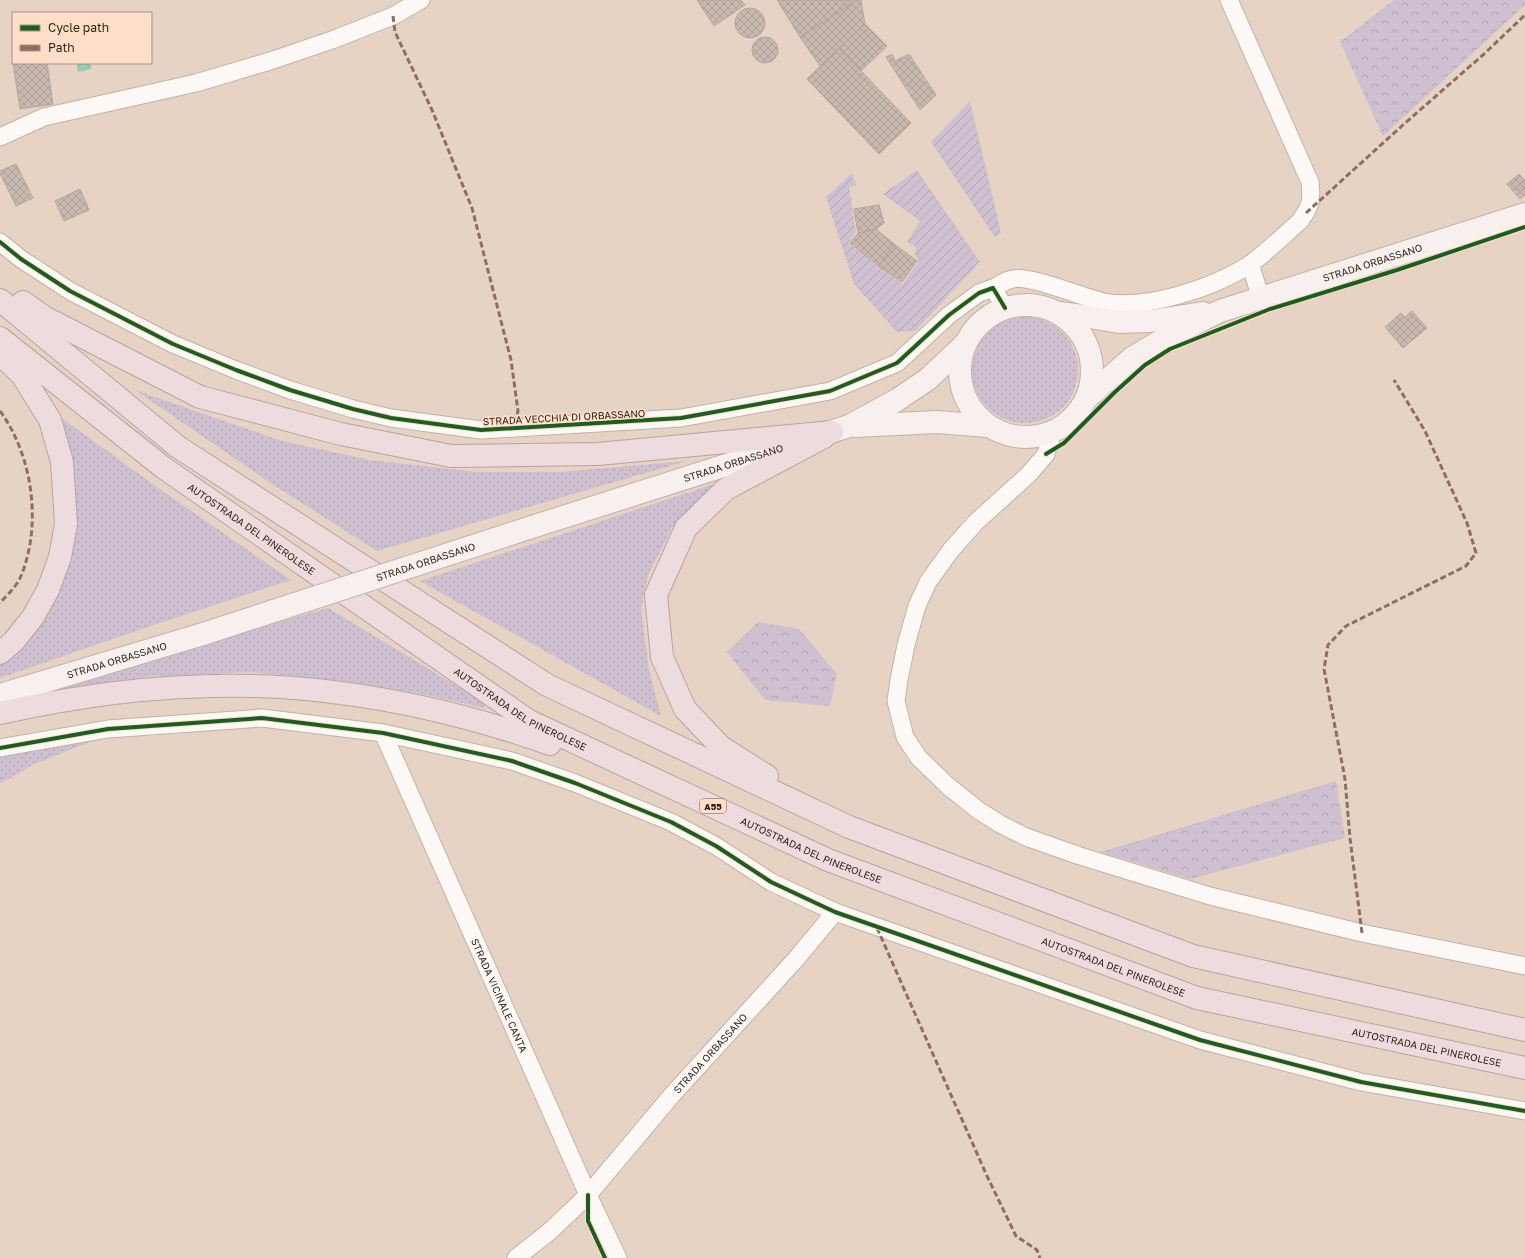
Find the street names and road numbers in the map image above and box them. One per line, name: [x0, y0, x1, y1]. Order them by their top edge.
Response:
street label: STRADA ORBASSANO: [1321, 241, 1424, 284]
street label: STRADA VECCHIA DI ORBASSANO: [482, 407, 646, 427]
street label: STRADA ORBASSANO: [682, 441, 785, 484]
street label: AUTOSTRADA DEL PINEROLESE: [186, 480, 318, 577]
street label: STRADA ORBASSANO: [374, 540, 477, 583]
street label: STRADA ORBASSANO: [65, 639, 168, 681]
street label: AUTOSTRADA DEL PINEROLESE: [452, 665, 589, 753]
road number: A55: [700, 799, 726, 813]
street label: AUTOSTRADA DEL PINEROLESE: [739, 814, 884, 886]
street label: AUTOSTRADA DEL PINEROLESE: [1040, 934, 1187, 999]
street label: STRADA VICINALE CANTA: [469, 936, 530, 1054]
street label: STRADA ORBASSANO: [671, 1011, 750, 1096]
street label: AUTOSTRADA DEL PINEROLESE: [1351, 1025, 1503, 1069]

